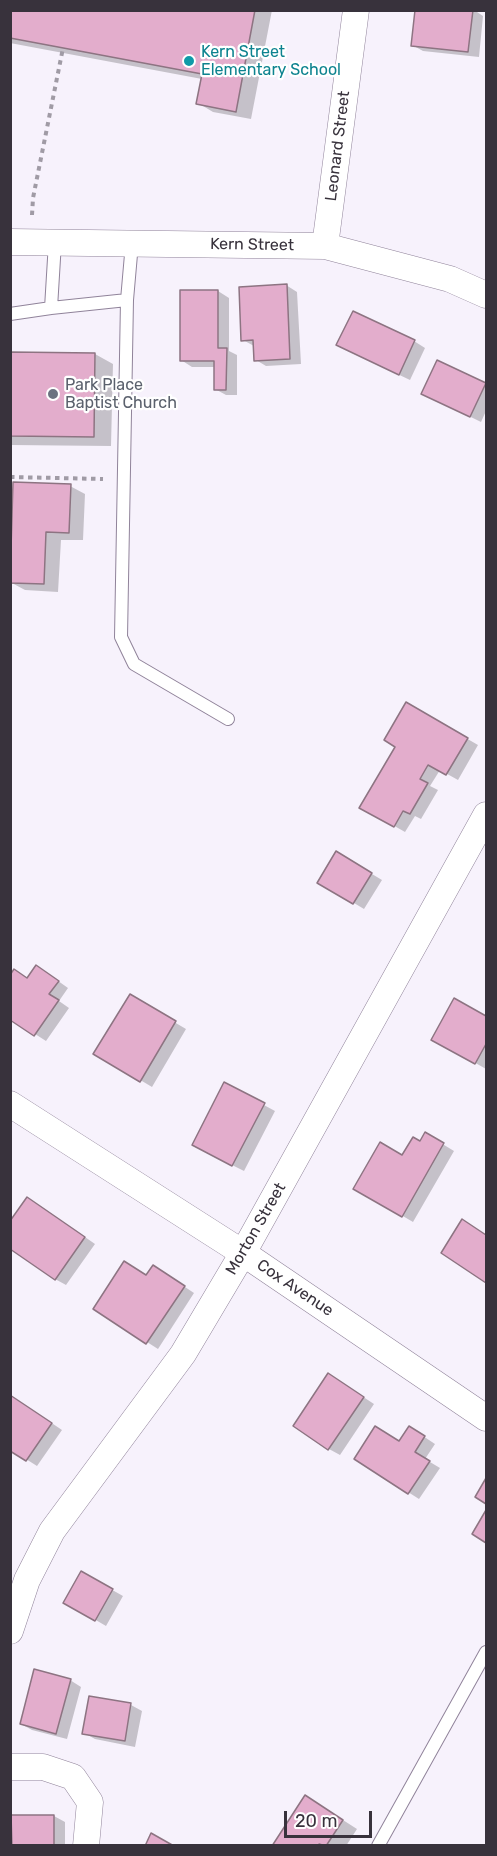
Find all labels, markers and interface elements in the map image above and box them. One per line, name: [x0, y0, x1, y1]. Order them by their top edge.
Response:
place label: Kern Street Elementary School: [201, 42, 341, 80]
marker: Kern Street Elementary School: [182, 54, 196, 68]
street label: Leonard Street: [322, 90, 354, 202]
street label: Kern Street: [210, 235, 294, 255]
place label: Park Place Baptist Church: [65, 375, 177, 413]
marker: Park Place Baptist Church: [46, 387, 60, 401]
street label: Morton Street: [222, 1179, 290, 1279]
street label: Cox Avenue: [253, 1255, 337, 1321]
scale bar: [287, 1799, 376, 1837]
text: 20 m: [295, 1810, 337, 1832]

